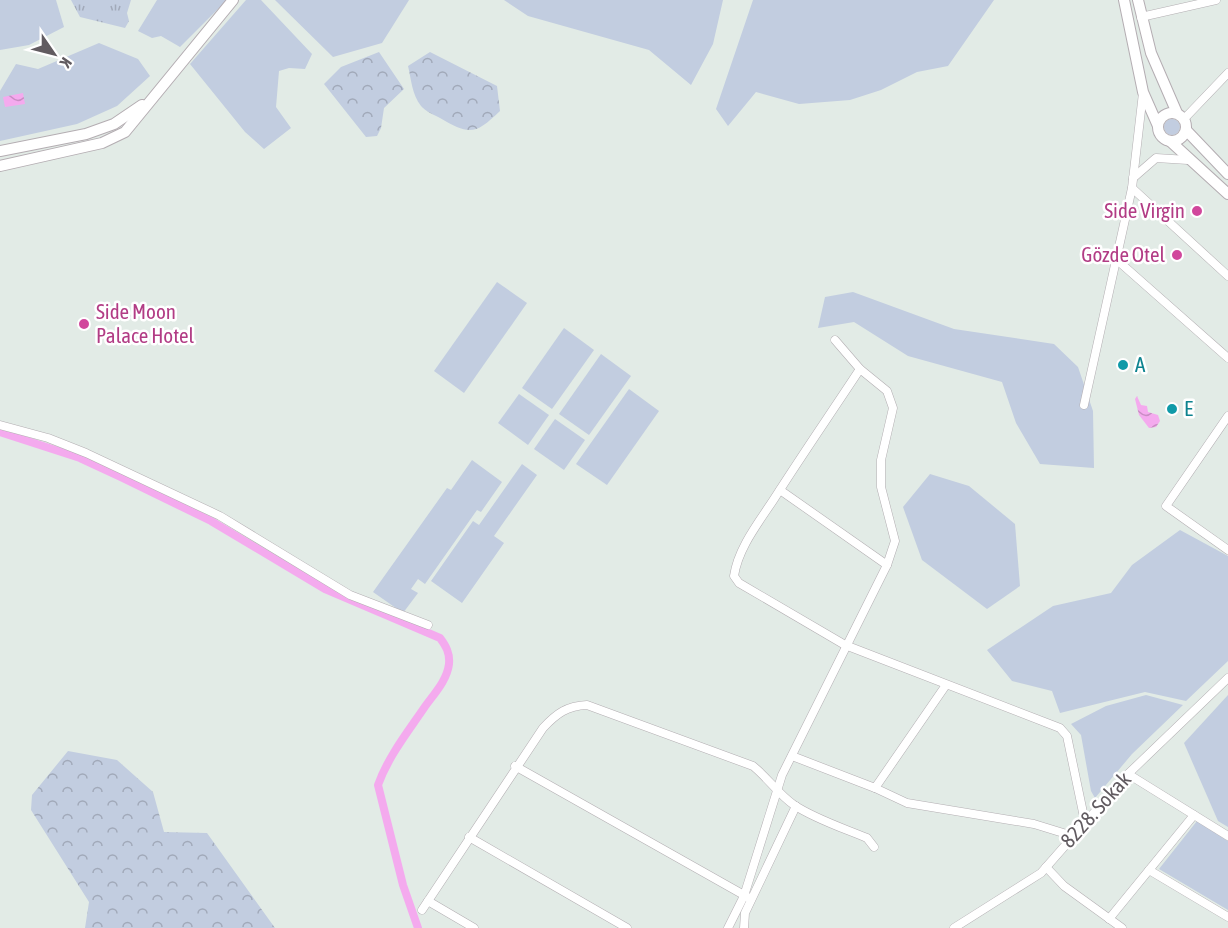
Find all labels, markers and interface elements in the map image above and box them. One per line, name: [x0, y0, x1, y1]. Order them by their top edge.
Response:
north arrow: [24, 24, 84, 84]
text: K: [57, 54, 76, 71]
place label: Side Virgin: [1104, 198, 1185, 222]
marker: Side Virgin: [1190, 204, 1204, 218]
place label: Gözde Otel: [1081, 242, 1165, 266]
marker: Gözde Otel: [1170, 248, 1184, 262]
place label: Side Moon Palace Hotel: [96, 299, 195, 347]
marker: Side Moon Palace Hotel: [77, 317, 91, 331]
place label: A: [1135, 352, 1146, 376]
marker: A: [1116, 358, 1130, 372]
place label: E: [1184, 396, 1193, 420]
marker: E: [1165, 402, 1179, 416]
street label: 8228. Sokak: [1055, 767, 1135, 852]

